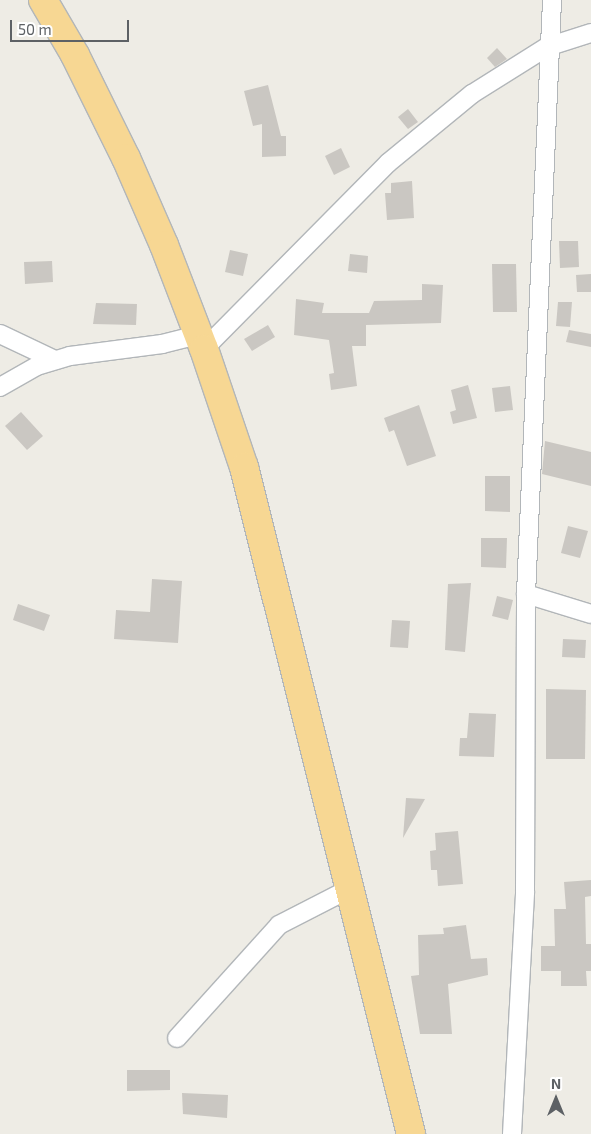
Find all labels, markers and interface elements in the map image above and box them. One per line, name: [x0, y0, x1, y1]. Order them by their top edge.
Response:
scale bar: [12, 10, 131, 42]
text: 50 m: [18, 20, 52, 38]
north arrow: [531, 1074, 581, 1124]
text: N: [551, 1075, 561, 1092]

